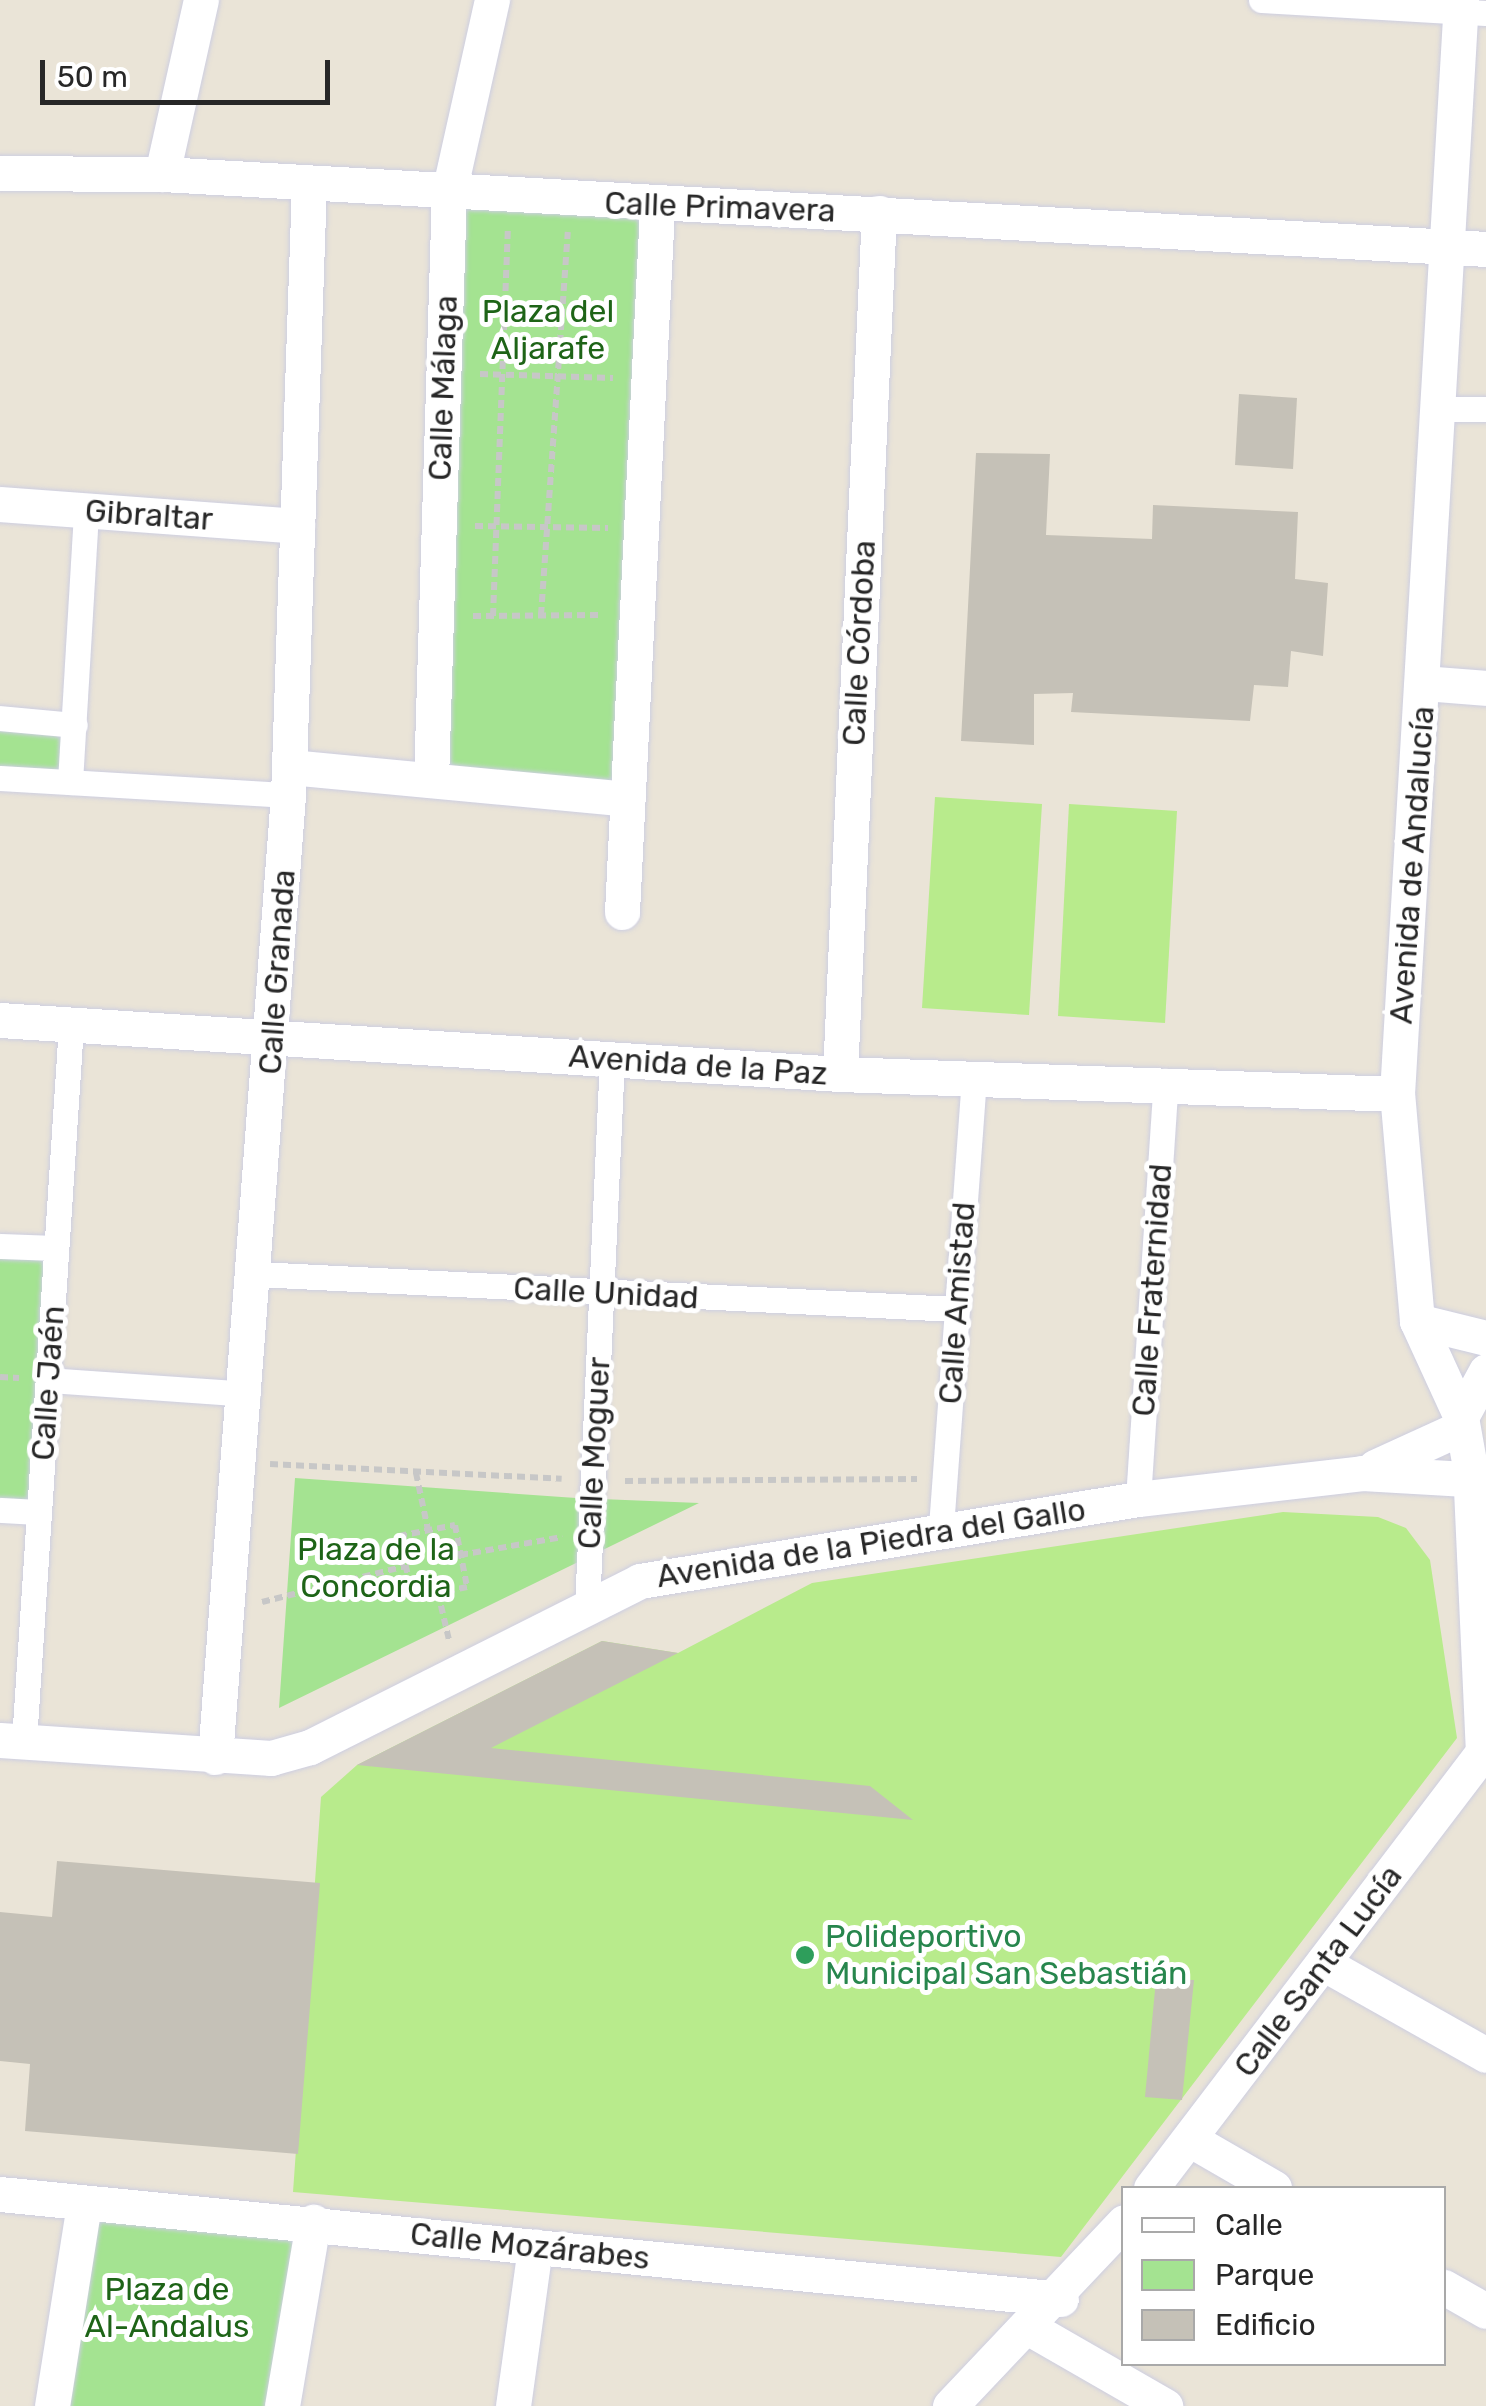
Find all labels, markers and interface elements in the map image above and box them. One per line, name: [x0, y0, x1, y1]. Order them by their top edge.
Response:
scale bar: [45, 40, 335, 102]
text: 50 m: [57, 59, 128, 95]
street label: Calle Primavera: [604, 184, 836, 230]
park label: Plaza del Aljarafe: [482, 293, 614, 368]
street label: Calle Málaga: [421, 295, 465, 481]
street label: Gibraltar: [84, 491, 214, 539]
street label: Calle Córdoba: [834, 539, 884, 747]
street label: Avenida de Andalucía: [1382, 704, 1442, 1026]
street label: Calle Granada: [251, 868, 303, 1076]
street label: Avenida de la Paz: [567, 1037, 829, 1093]
street label: Calle Fraternidad: [1124, 1162, 1180, 1418]
street label: Calle Amistad: [931, 1200, 983, 1406]
street label: Calle Unidad: [512, 1269, 700, 1317]
street label: Calle Jaén: [23, 1304, 73, 1462]
street label: Calle Moguer: [570, 1356, 618, 1550]
street label: Avenida de la Piedra del Gallo: [654, 1490, 1088, 1596]
park label: Plaza de la Concordia: [297, 1531, 455, 1606]
street label: Calle Santa Lucía: [1226, 1858, 1410, 2084]
place label: Polideportivo Municipal San Sebastián: [825, 1918, 1188, 1993]
marker: Polideportivo Municipal San Sebastián: [794, 1944, 816, 1966]
legend: [1121, 2186, 1446, 2366]
text: Calle: [1215, 2207, 1283, 2243]
street label: Calle Mozárabes: [408, 2214, 652, 2278]
text: Parque: [1215, 2257, 1314, 2293]
park label: Plaza de Al-Andalus: [85, 2271, 249, 2346]
text: Edificio: [1215, 2307, 1316, 2343]

